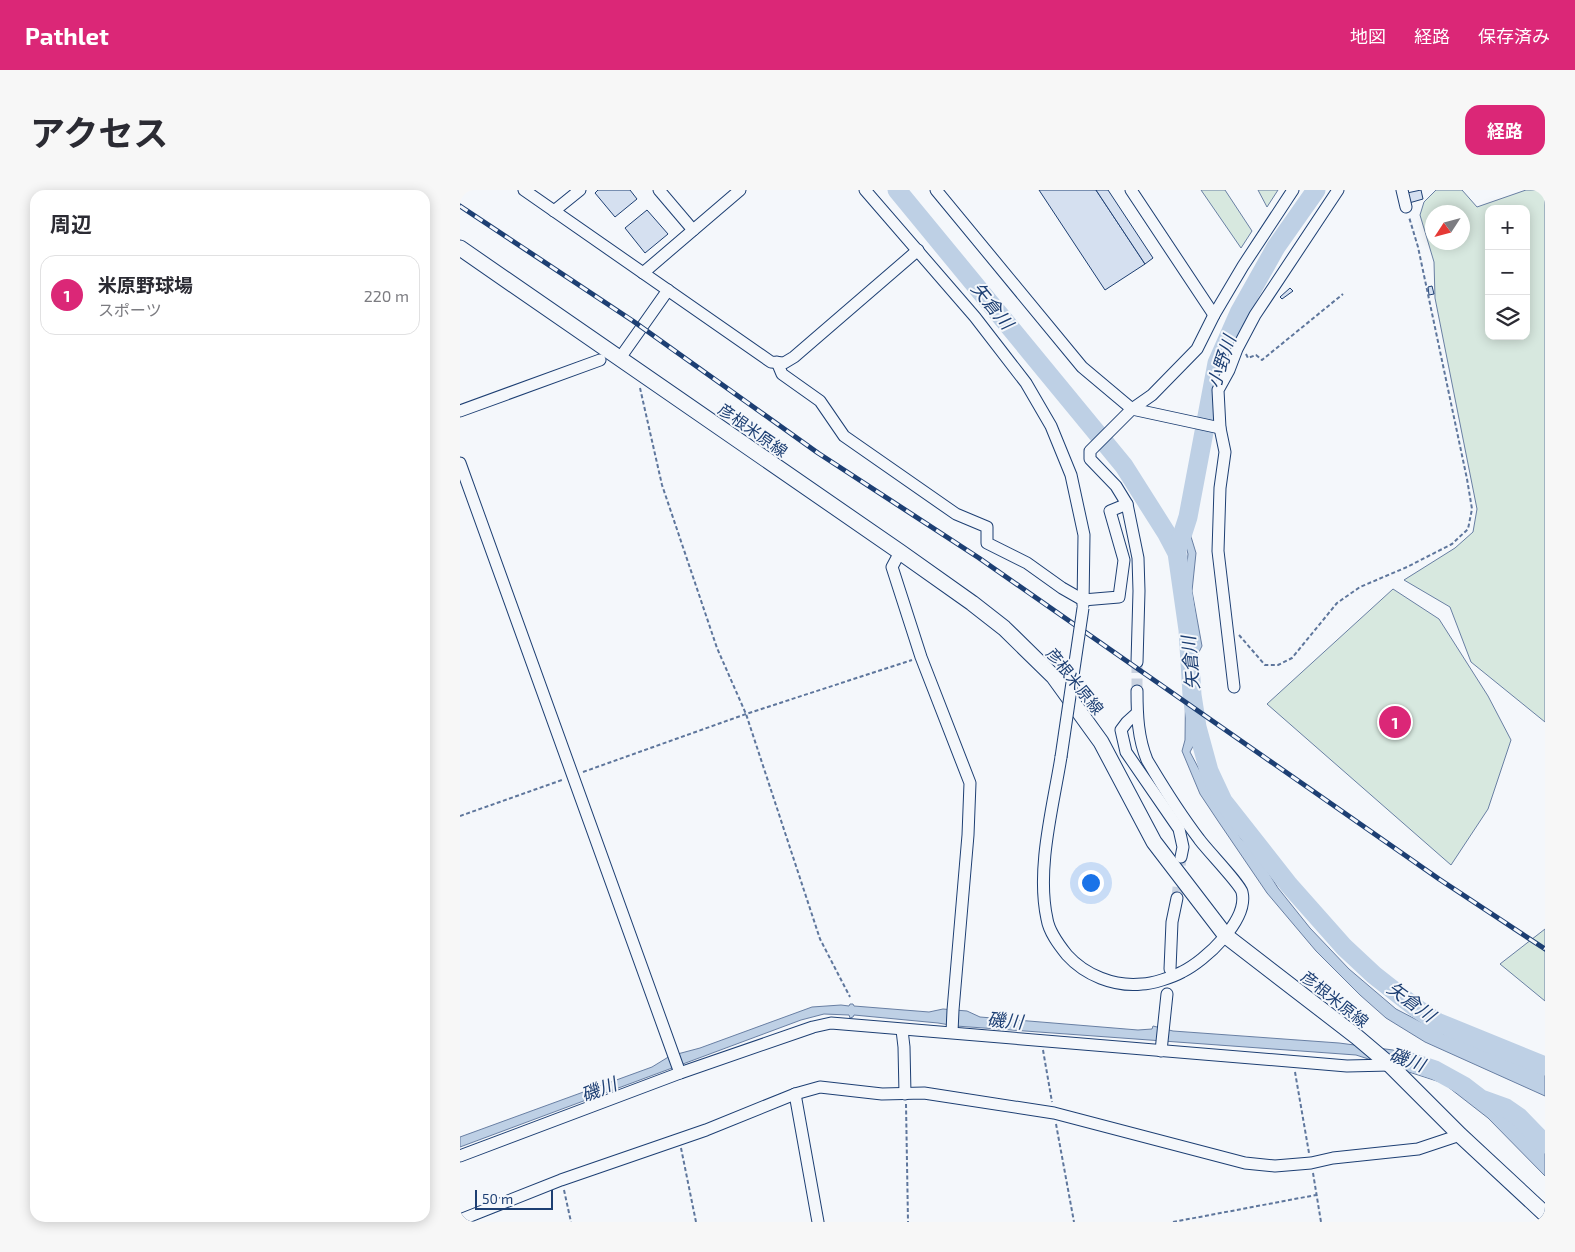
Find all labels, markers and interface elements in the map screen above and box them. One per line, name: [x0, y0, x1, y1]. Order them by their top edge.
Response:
text: Pathlet: [25, 21, 109, 50]
text: 地図: [1350, 25, 1386, 47]
text: 経路: [1414, 25, 1450, 47]
text: 保存済み: [1478, 25, 1550, 47]
button: 経路: [1465, 105, 1545, 155]
text: アクセス: [30, 111, 168, 153]
north arrow: [1425, 205, 1470, 250]
map controls: [1485, 205, 1530, 340]
button: +: [1485, 205, 1530, 250]
text: 周辺: [50, 211, 92, 236]
button: −: [1485, 250, 1530, 295]
text: 米原野球場: [98, 273, 193, 296]
water label: 矢倉川: [967, 277, 1020, 335]
text: 1: [64, 286, 70, 305]
text: 220 m: [364, 286, 409, 305]
button: layers: [1485, 295, 1530, 340]
text: スポーツ: [98, 300, 162, 319]
water label: 小野川: [1202, 331, 1240, 391]
street label: 彦根米原線: [715, 399, 792, 460]
water label: 矢倉川: [1177, 633, 1203, 691]
street label: 彦根米原線: [1043, 644, 1108, 718]
pin: 1: [1379, 703, 1411, 741]
your location: [1078, 870, 1104, 896]
street label: 彦根米原線: [1298, 966, 1373, 1031]
water label: 矢倉川: [1383, 976, 1442, 1027]
water label: 磯川: [986, 1007, 1026, 1033]
water label: 磯川: [1387, 1043, 1430, 1076]
water label: 磯川: [578, 1072, 621, 1106]
scale bar: [475, 1187, 552, 1210]
text: 50 m: [482, 1190, 513, 1207]

